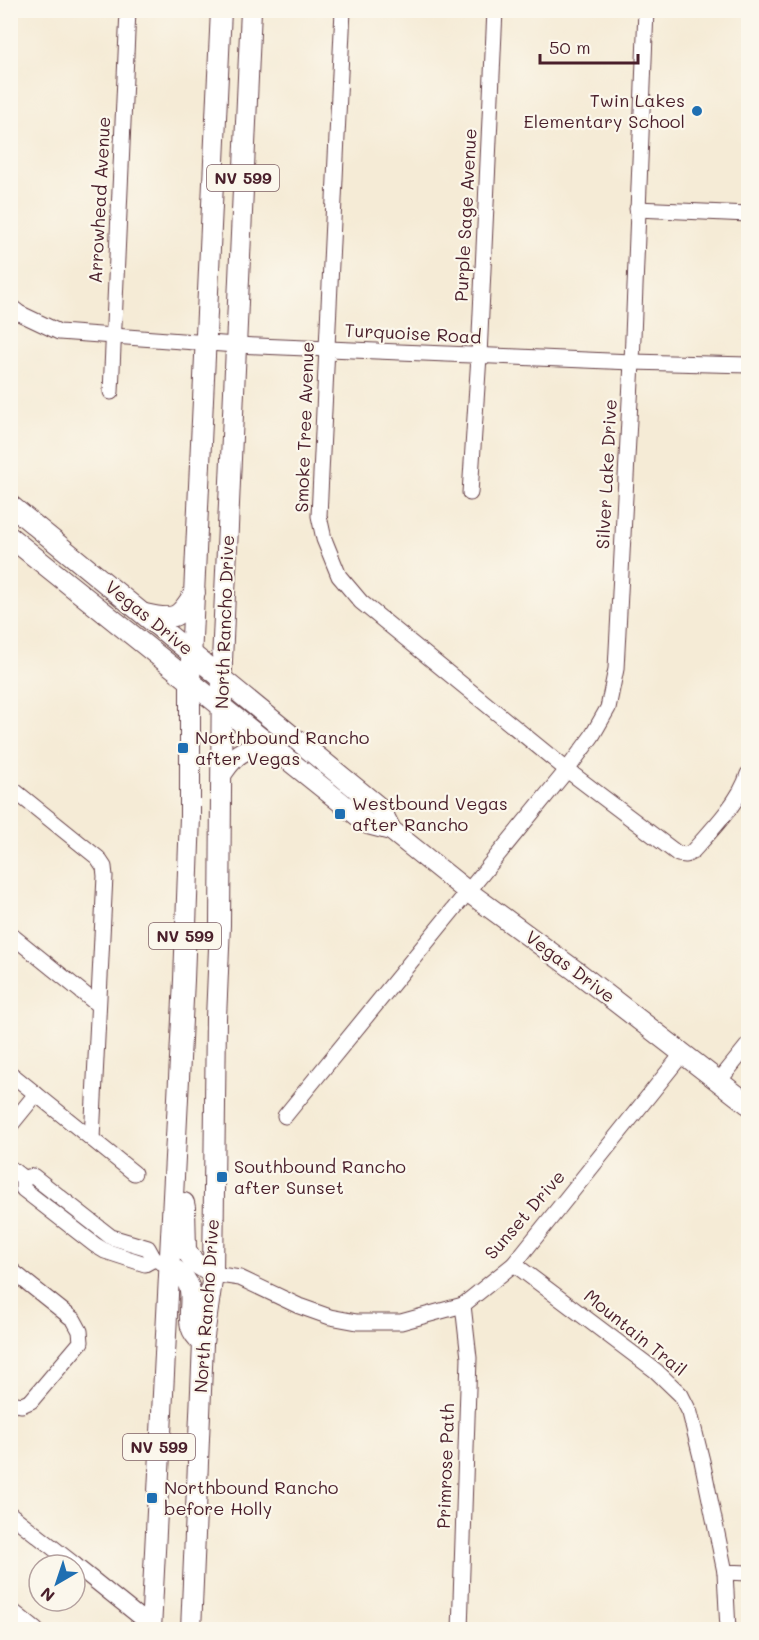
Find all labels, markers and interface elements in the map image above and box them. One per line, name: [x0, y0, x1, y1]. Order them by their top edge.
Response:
scale bar: [540, 27, 638, 65]
text: 50 m: [549, 35, 591, 59]
place label: Twin Lakes Elementary School: [524, 88, 685, 133]
marker: Twin Lakes Elementary School: [690, 104, 704, 118]
street label: Arrowhead Avenue: [83, 116, 115, 284]
street label: Purple Sage Avenue: [448, 128, 482, 302]
road number: NV 599: [207, 165, 279, 191]
street label: Turquoise Road: [344, 317, 482, 349]
street label: Smoke Tree Avenue: [289, 341, 319, 513]
street label: Silver Lake Drive: [590, 398, 622, 550]
street label: North Rancho Drive: [209, 534, 239, 709]
street label: Vegas Drive: [101, 574, 199, 660]
place label: Northbound Rancho after Vegas: [195, 725, 370, 770]
marker: Northbound Rancho after Vegas: [176, 741, 190, 755]
place label: Westbound Vegas after Rancho: [352, 791, 508, 836]
marker: Westbound Vegas after Rancho: [333, 807, 347, 821]
road number: NV 599: [149, 923, 221, 949]
street label: Vegas Drive: [521, 925, 620, 1008]
place label: Southbound Rancho after Sunset: [234, 1154, 406, 1199]
street label: Sunset Drive: [479, 1165, 570, 1264]
marker: Southbound Rancho after Sunset: [215, 1170, 229, 1184]
street label: North Rancho Drive: [188, 1218, 224, 1394]
street label: Mountain Trail: [579, 1283, 692, 1381]
street label: Primrose Path: [431, 1403, 459, 1529]
road number: NV 599: [123, 1434, 195, 1460]
place label: Northbound Rancho before Holly: [164, 1475, 339, 1520]
marker: Northbound Rancho before Holly: [145, 1491, 159, 1505]
north arrow: [27, 1553, 87, 1613]
text: N: [36, 1583, 59, 1607]

